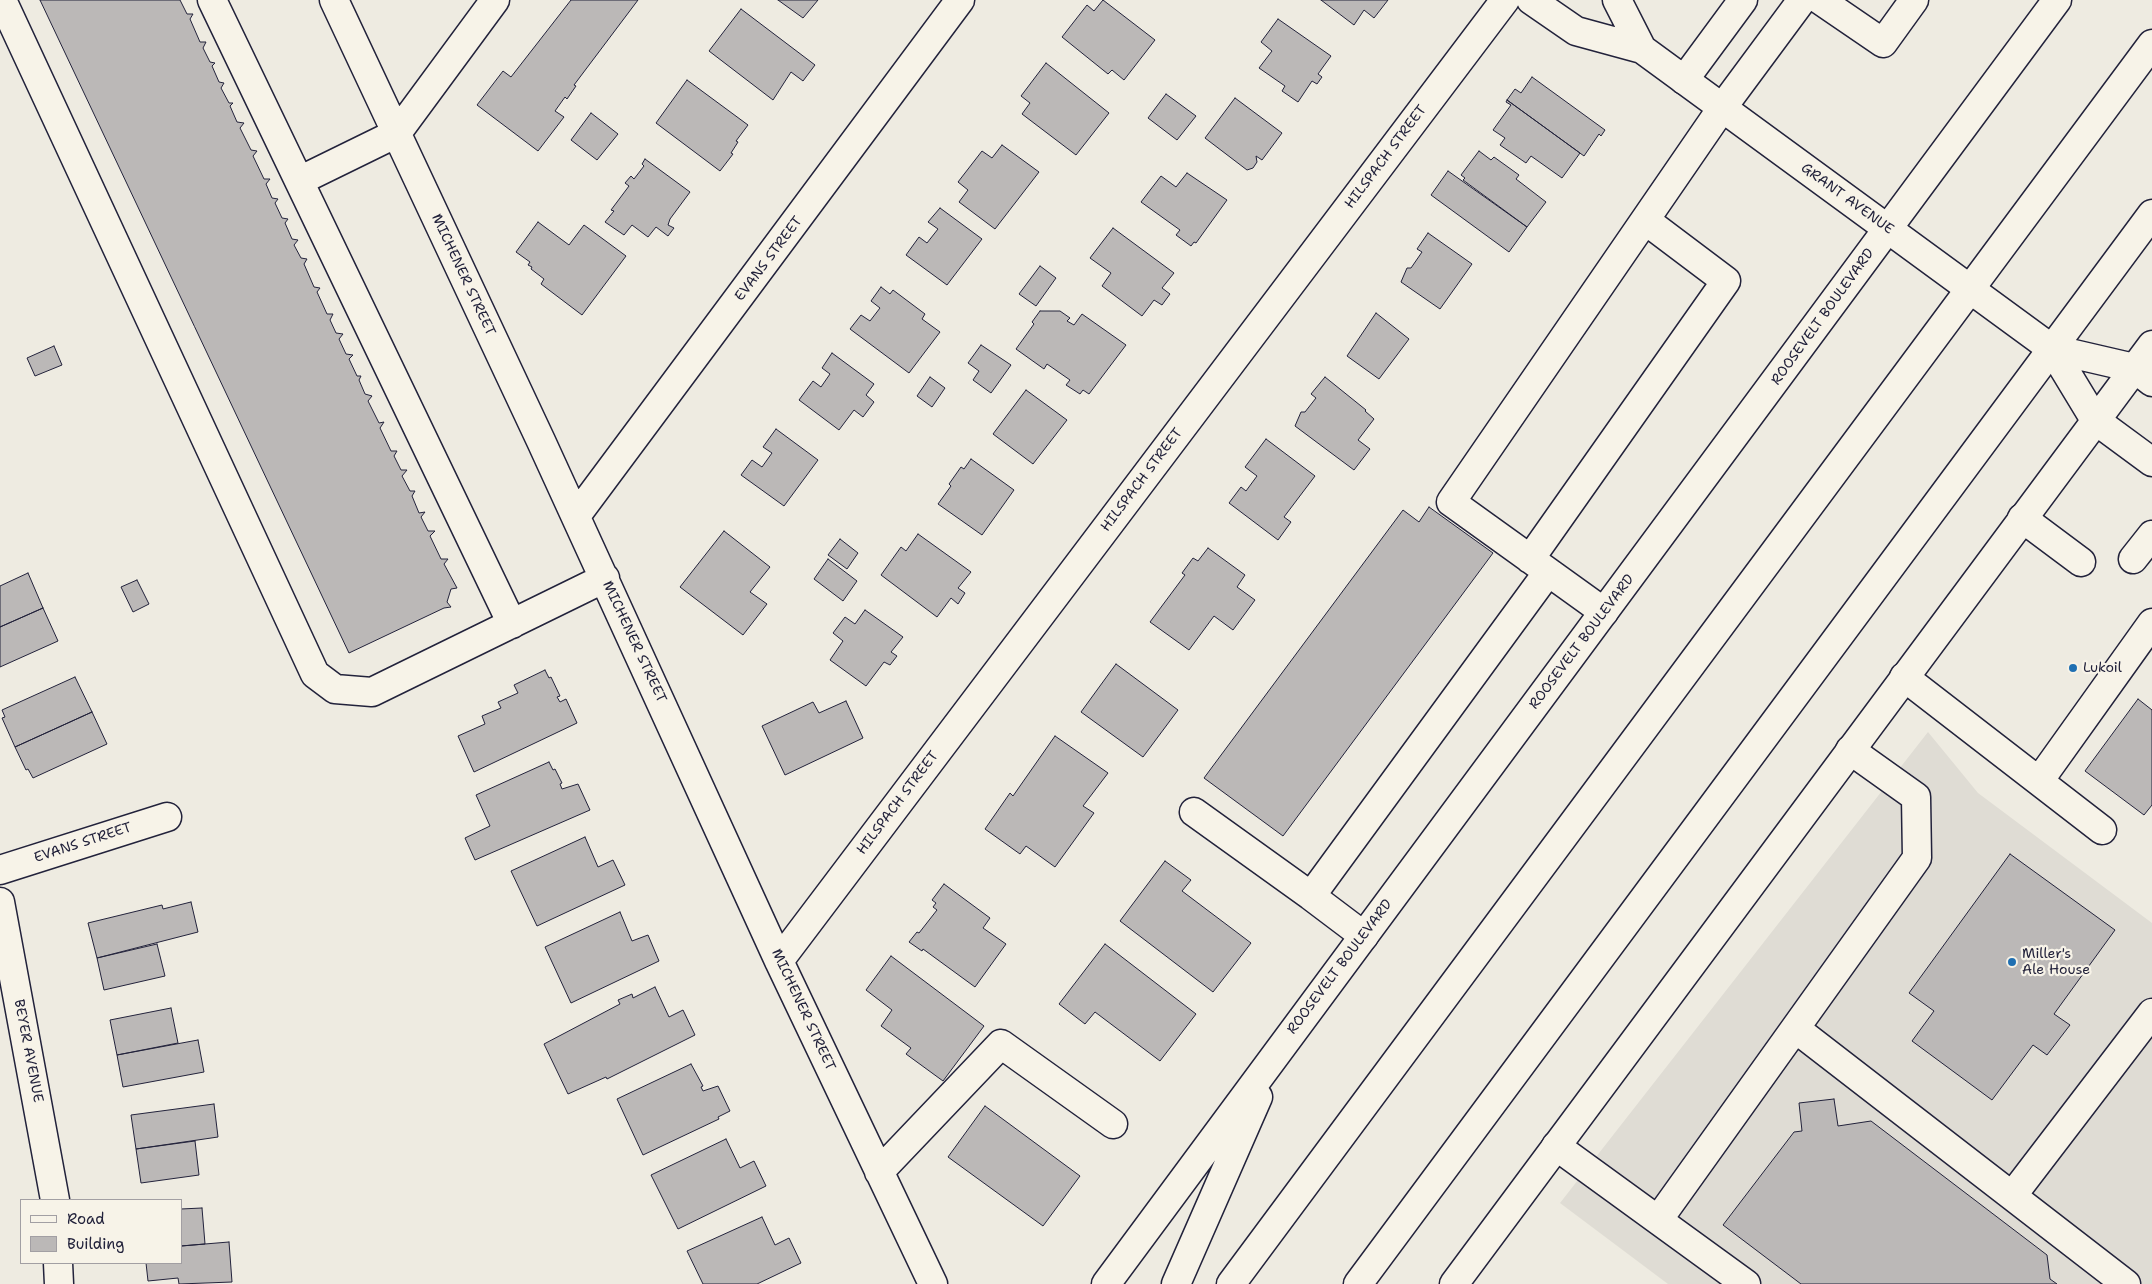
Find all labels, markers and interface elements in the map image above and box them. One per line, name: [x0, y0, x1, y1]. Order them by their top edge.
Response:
street label: HILSPACH STREET: [1342, 102, 1430, 212]
street label: GRANT AVENUE: [1797, 160, 1897, 238]
street label: MICHENER STREET: [427, 211, 499, 339]
street label: EVANS STREET: [732, 213, 806, 305]
street label: ROOSEVELT BOULEVARD: [1768, 246, 1878, 388]
street label: HILSPACH STREET: [1098, 425, 1186, 535]
street label: ROOSEVELT BOULEVARD: [1526, 571, 1638, 713]
street label: MICHENER STREET: [598, 578, 670, 706]
place label: Lukoil: [2083, 660, 2122, 676]
marker: Lukoil: [2067, 662, 2079, 674]
street label: HILSPACH STREET: [854, 748, 942, 858]
street label: EVANS STREET: [32, 819, 134, 867]
street label: ROOSEVELT BOULEVARD: [1284, 896, 1396, 1038]
street label: MICHENER STREET: [767, 946, 839, 1074]
place label: Miller's Ale House: [2022, 946, 2090, 979]
marker: Miller's Ale House: [2006, 956, 2018, 968]
street label: BEYER AVENUE: [10, 998, 46, 1104]
legend: [20, 1199, 182, 1264]
text: Road: [67, 1209, 105, 1229]
text: Building: [67, 1234, 124, 1254]

